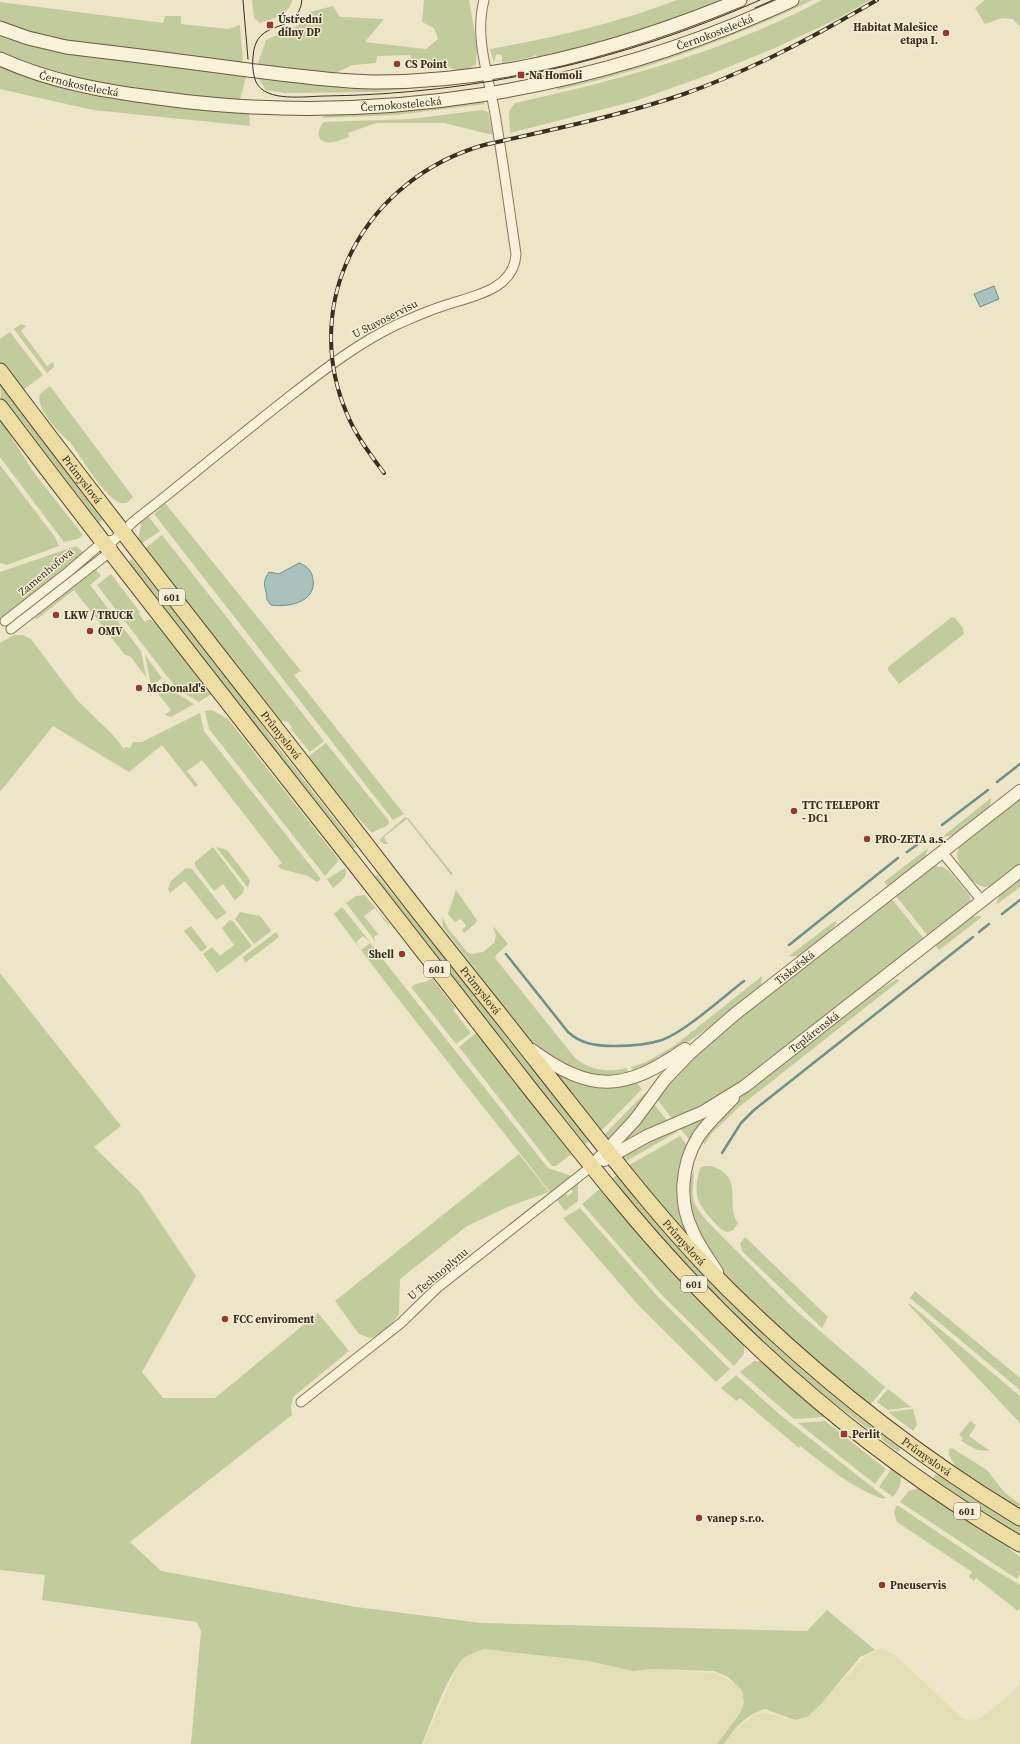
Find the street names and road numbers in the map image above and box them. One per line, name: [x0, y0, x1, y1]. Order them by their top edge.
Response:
street label: Černokostelecká: [674, 10, 756, 54]
street label: Černokostelecká: [37, 67, 120, 100]
street label: Černokostelecká: [360, 93, 443, 115]
street label: U Stavoservisu: [350, 296, 421, 342]
street label: Průmyslová: [59, 452, 106, 507]
street label: Zamenhofova: [15, 544, 77, 599]
road number: 601: [159, 589, 185, 605]
street label: Průmyslová: [258, 708, 305, 763]
street label: Tiskařská: [771, 947, 818, 988]
road number: 601: [424, 961, 450, 977]
street label: Průmyslová: [457, 963, 505, 1018]
street label: Teplárenská: [786, 1008, 842, 1056]
street label: Průmyslová: [659, 1216, 709, 1269]
street label: U Technoplynu: [405, 1244, 472, 1304]
road number: 601: [681, 1276, 707, 1292]
street label: Průmyslová: [899, 1434, 955, 1479]
road number: 601: [954, 1503, 980, 1519]

